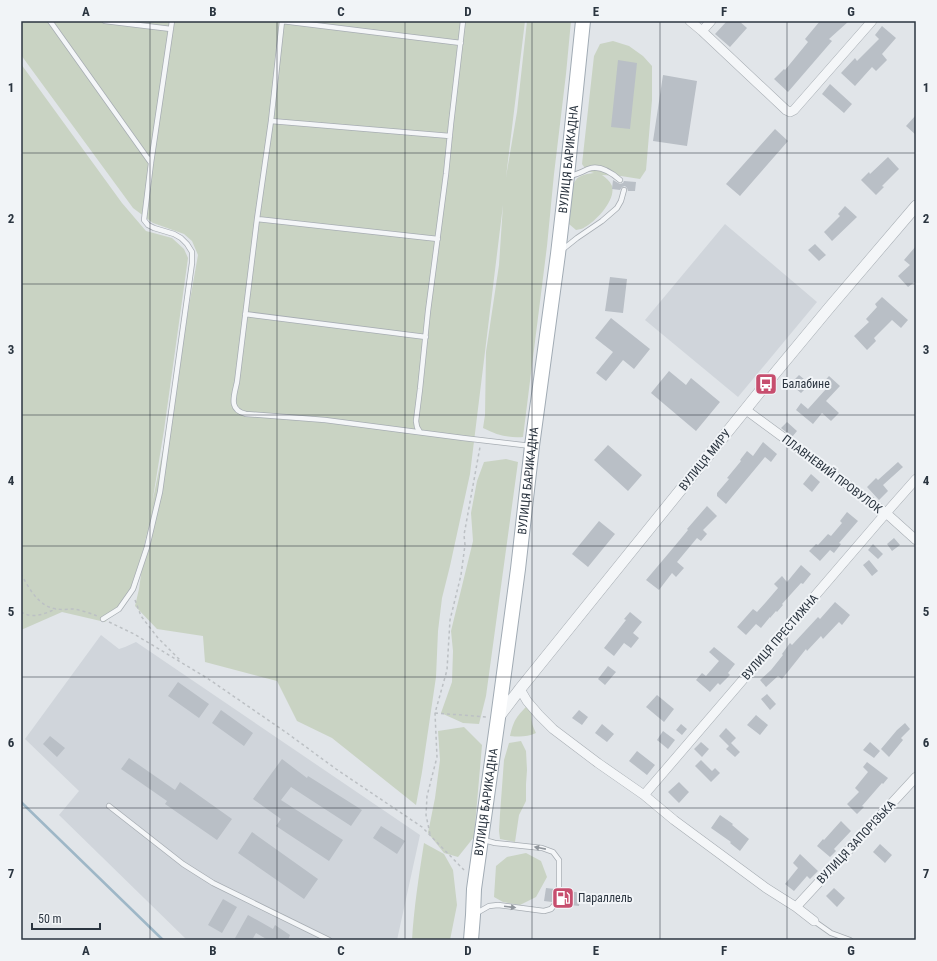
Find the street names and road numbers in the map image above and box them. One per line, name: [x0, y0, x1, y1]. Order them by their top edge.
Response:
street label: ВУЛИЦЯ БАРИКАДНА: [556, 104, 581, 214]
street label: ВУЛИЦЯ БАРИКАДНА: [515, 426, 542, 535]
street label: ВУЛИЦЯ МИРУ: [676, 426, 734, 493]
street label: ПЛАВНЕВИЙ ПРОВУЛОК: [779, 431, 885, 516]
street label: ВУЛИЦЯ ПРЕСТИЖНА: [739, 591, 821, 683]
street label: ВУЛИЦЯ БАРИКАДНА: [472, 747, 501, 857]
street label: ВУЛИЦЯ ЗАПОРІЗЬКА: [814, 797, 898, 886]

